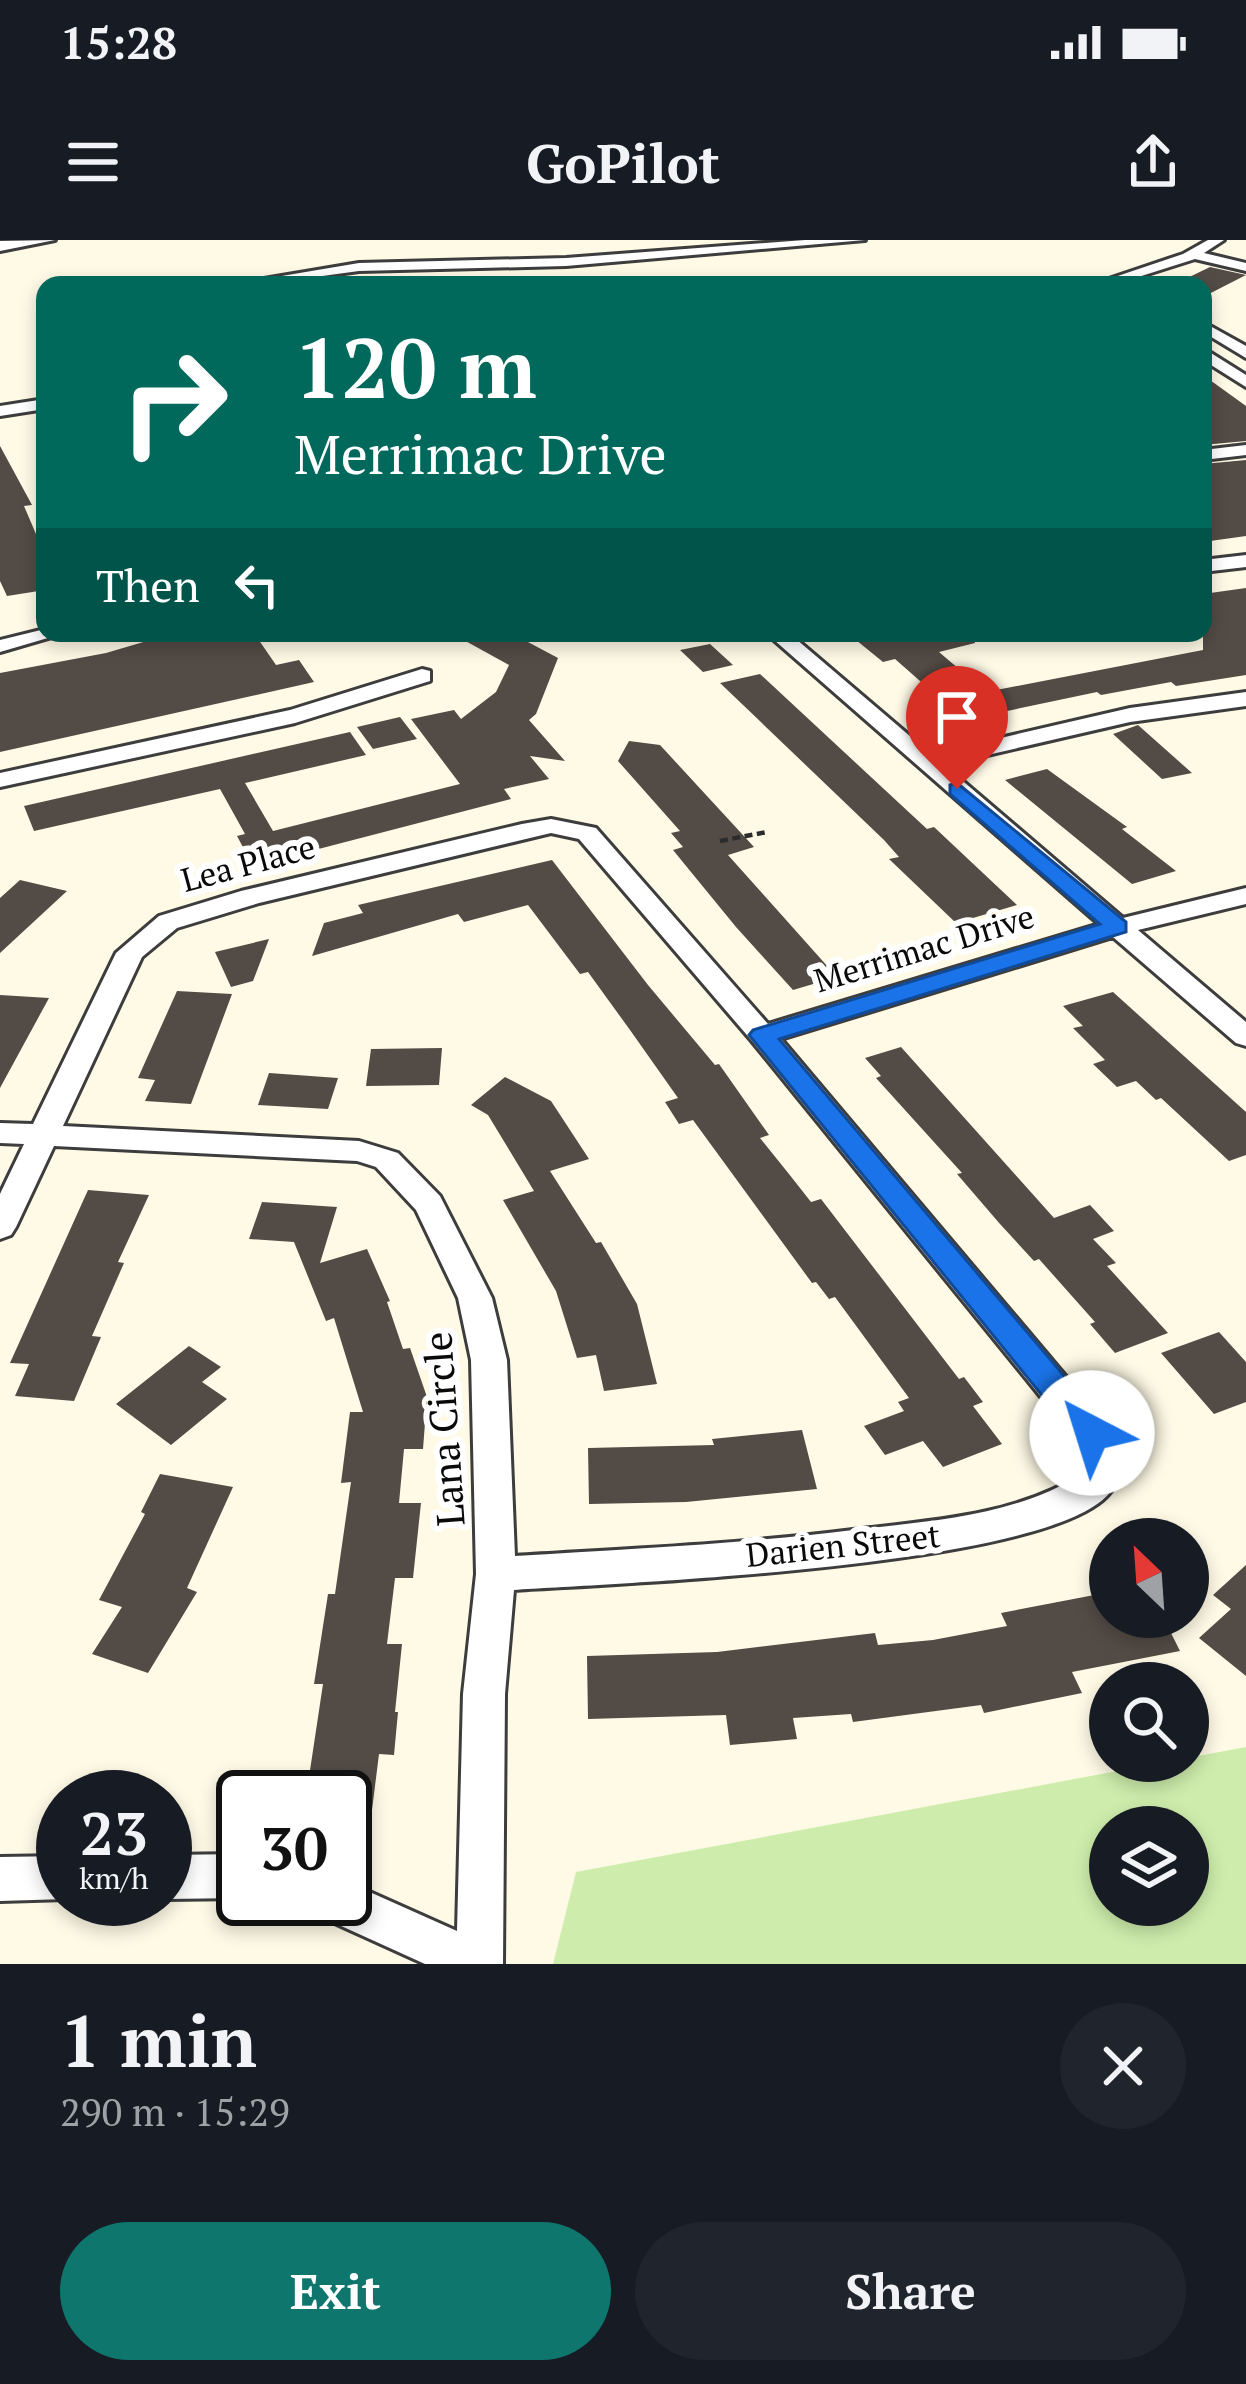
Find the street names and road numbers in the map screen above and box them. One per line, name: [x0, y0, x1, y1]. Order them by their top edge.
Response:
street label: Lea Place: [176, 824, 320, 901]
street label: Merrimac Drive: [809, 894, 1039, 1001]
street label: Lana Circle: [410, 1330, 476, 1528]
street label: Darien Street: [744, 1513, 942, 1576]

